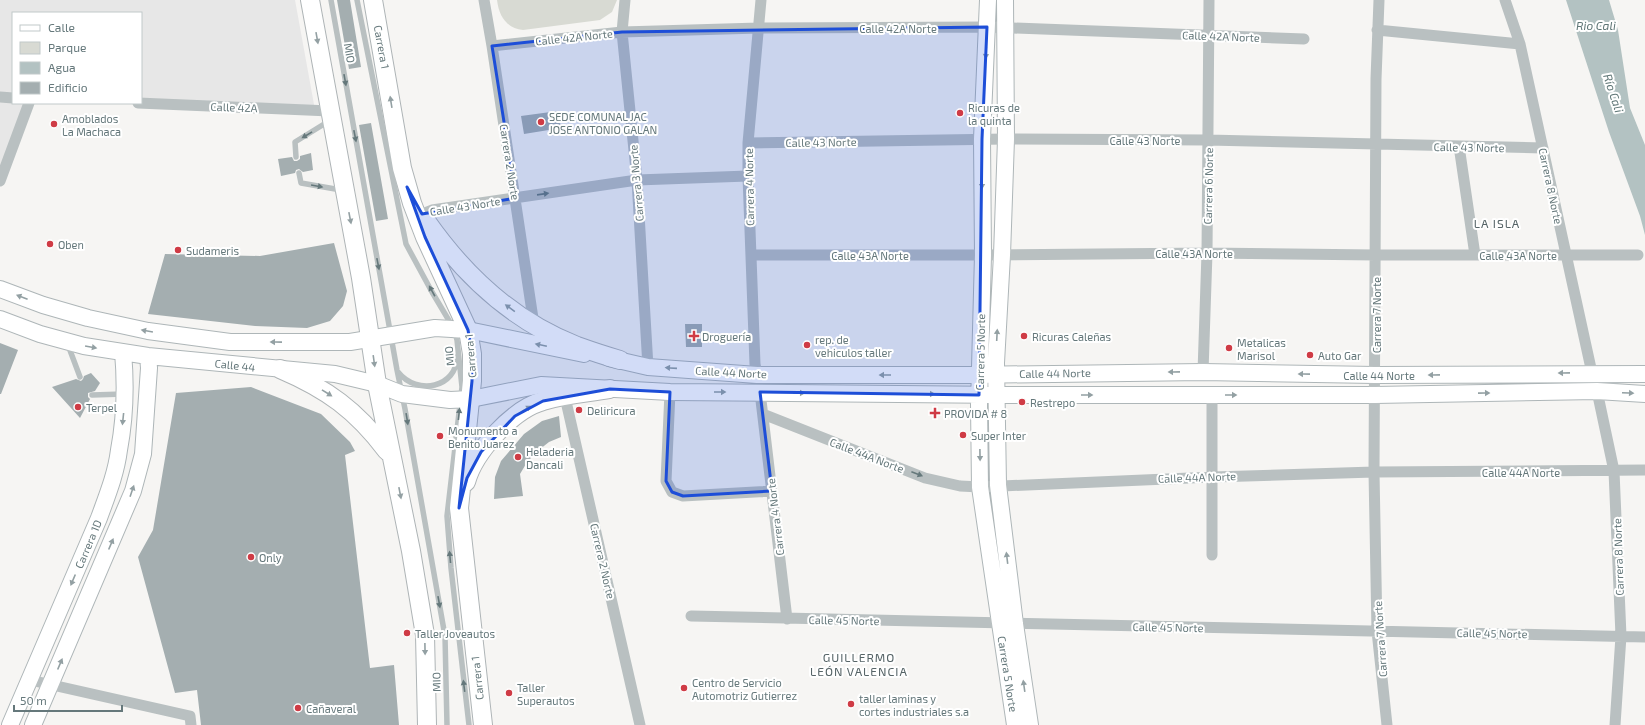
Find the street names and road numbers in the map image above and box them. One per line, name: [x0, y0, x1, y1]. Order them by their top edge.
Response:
street label: Calle 42A Norte: [859, 22, 937, 35]
street label: Carrera 1: [372, 24, 392, 70]
street label: Calle 42A Norte: [535, 26, 613, 48]
street label: Calle 42A Norte: [1182, 28, 1260, 44]
street label: MIO: [342, 42, 358, 64]
street label: Calle 42A: [210, 100, 258, 114]
street label: Carrera 2 Norte: [498, 123, 522, 201]
street label: Calle 43 Norte: [1109, 134, 1181, 147]
street label: Calle 43 Norte: [785, 135, 857, 149]
street label: Calle 43 Norte: [1433, 140, 1505, 154]
street label: Carrera 3 Norte: [626, 144, 646, 222]
street label: Carrera 6 Norte: [1201, 147, 1215, 225]
street label: Carrera 8 Norte: [1537, 147, 1565, 225]
street label: Carrera 4 Norte: [742, 148, 756, 226]
street label: Calle 43 Norte: [429, 194, 501, 218]
street label: Calle 43A Norte: [1155, 247, 1233, 260]
street label: Calle 43A Norte: [831, 249, 909, 262]
street label: Calle 43A Norte: [1479, 249, 1557, 262]
street label: Carrera 7 Norte: [1370, 277, 1383, 353]
street label: Carrera 5 Norte: [973, 313, 987, 390]
street label: Carrera 1: [462, 333, 478, 379]
street label: MIO: [441, 345, 457, 367]
street label: Calle 44: [214, 356, 256, 374]
street label: Calle 44 Norte: [695, 364, 767, 380]
street label: Calle 44 Norte: [1019, 366, 1091, 380]
street label: Calle 44 Norte: [1343, 369, 1415, 382]
street label: Calle 44A Norte: [828, 435, 906, 475]
street label: Calle 44A Norte: [1482, 466, 1560, 479]
street label: Calle 44A Norte: [1158, 469, 1236, 485]
street label: Carrera 4 Norte: [764, 478, 786, 556]
street label: Carrera 1D: [72, 518, 104, 570]
street label: Carrera 8 Norte: [1610, 518, 1626, 596]
street label: Carrera 2 Norte: [588, 522, 618, 600]
street label: Carrera 7 Norte: [1371, 600, 1389, 678]
street label: Calle 45 Norte: [808, 613, 880, 627]
street label: Calle 45 Norte: [1132, 620, 1204, 634]
street label: Calle 45 Norte: [1456, 626, 1528, 640]
street label: Carrera 5 Norte: [996, 635, 1020, 713]
street label: Carrera 1: [468, 655, 486, 701]
street label: MIO: [429, 672, 443, 692]

